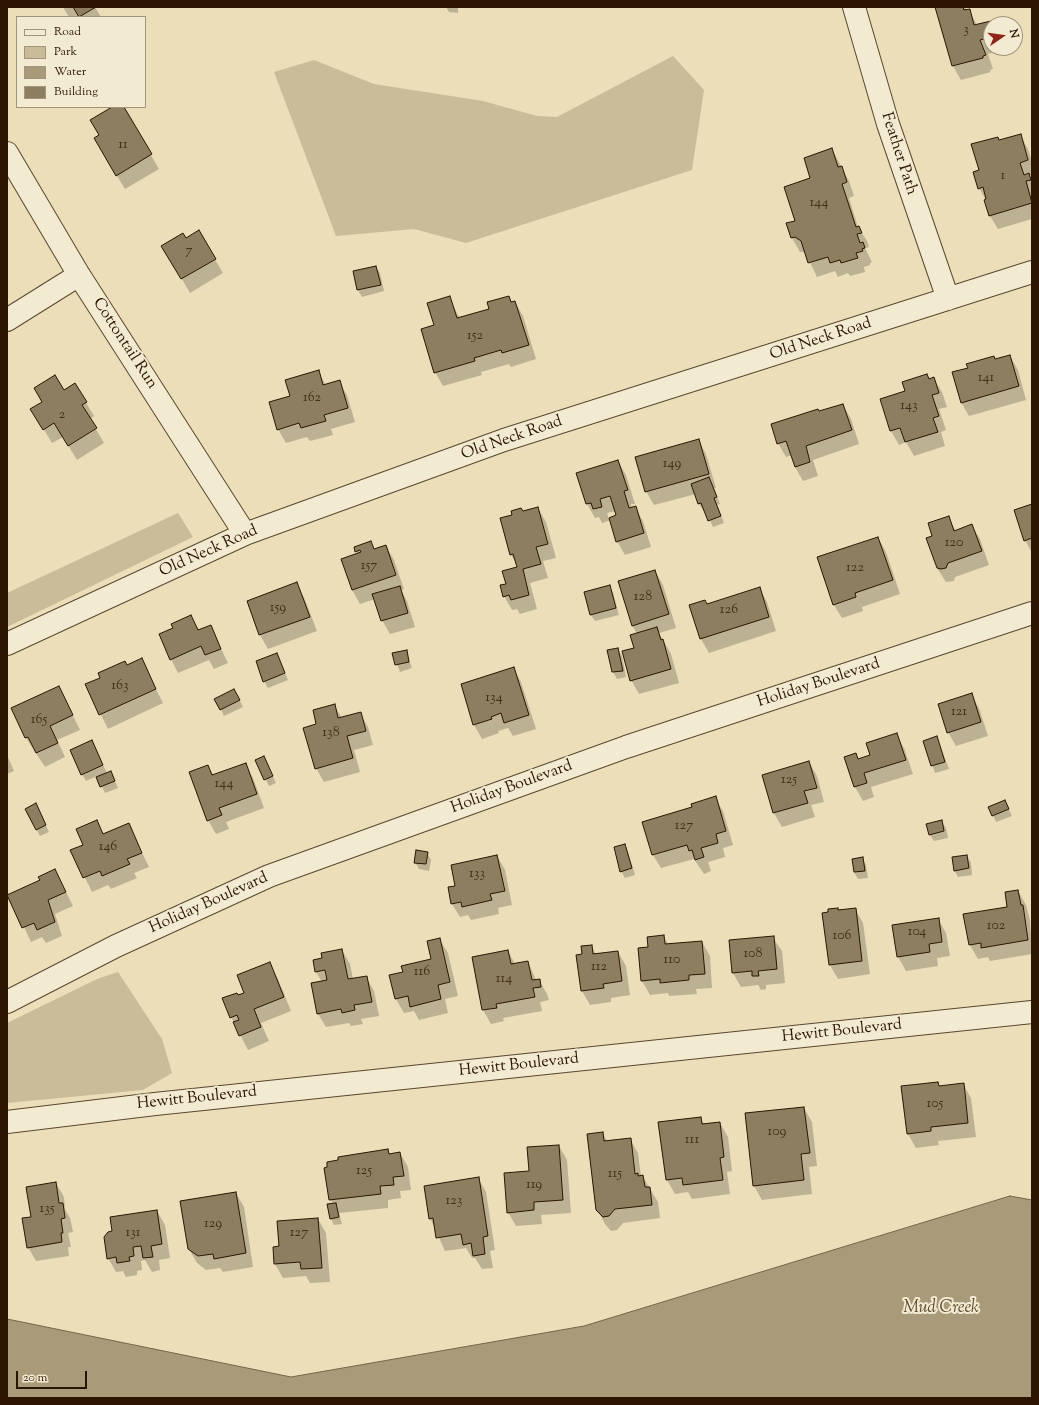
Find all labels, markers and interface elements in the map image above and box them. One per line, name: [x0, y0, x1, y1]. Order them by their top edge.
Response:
legend: [16, 16, 146, 108]
north arrow: [983, 16, 1023, 56]
text: Road: [54, 23, 81, 41]
house number: 3: [963, 23, 969, 39]
text: N: [1005, 27, 1023, 40]
text: Park: [54, 43, 77, 61]
text: Water: [54, 63, 86, 81]
text: Building: [54, 83, 98, 101]
street label: Feather Path: [876, 110, 920, 198]
house number: 11: [118, 138, 128, 154]
house number: 1: [1001, 169, 1005, 185]
house number: 144: [810, 196, 828, 212]
house number: 7: [185, 244, 193, 260]
street label: Cottontail Run: [87, 295, 161, 393]
street label: Old Neck Road: [768, 315, 874, 365]
house number: 152: [467, 329, 483, 345]
house number: 141: [978, 371, 994, 387]
house number: 162: [303, 391, 321, 407]
house number: 143: [900, 399, 918, 415]
house number: 2: [59, 408, 65, 424]
street label: Old Neck Road: [459, 413, 565, 465]
house number: 149: [663, 457, 681, 473]
street label: Old Neck Road: [157, 522, 261, 582]
house number: 120: [945, 536, 963, 552]
house number: 157: [361, 559, 377, 575]
house number: 122: [846, 561, 864, 577]
house number: 128: [634, 590, 652, 606]
house number: 159: [270, 601, 286, 617]
house number: 126: [720, 603, 738, 619]
street label: Holiday Boulevard: [755, 655, 883, 713]
house number: 163: [111, 679, 129, 695]
house number: 134: [485, 691, 503, 707]
house number: 121: [951, 705, 967, 721]
house number: 165: [31, 713, 47, 729]
house number: 138: [322, 726, 340, 742]
street label: Holiday Boulevard: [449, 757, 575, 819]
house number: 125: [781, 773, 797, 789]
house number: 144: [215, 777, 233, 793]
house number: 127: [675, 819, 693, 835]
house number: 146: [99, 840, 117, 856]
house number: 133: [469, 867, 485, 883]
street label: Holiday Boulevard: [147, 869, 271, 939]
house number: 102: [987, 919, 1005, 935]
house number: 104: [908, 925, 926, 941]
house number: 106: [833, 929, 851, 945]
house number: 108: [743, 947, 763, 963]
house number: 110: [664, 953, 680, 969]
house number: 112: [591, 960, 607, 976]
house number: 116: [414, 965, 430, 981]
house number: 114: [496, 972, 512, 988]
street label: Hewitt Boulevard: [781, 1016, 903, 1048]
street label: Hewitt Boulevard: [458, 1050, 580, 1082]
street label: Hewitt Boulevard: [136, 1083, 258, 1115]
house number: 105: [927, 1097, 943, 1113]
house number: 109: [768, 1125, 786, 1141]
house number: 111: [685, 1133, 699, 1149]
house number: 125: [356, 1164, 372, 1180]
house number: 115: [608, 1167, 622, 1183]
house number: 119: [526, 1178, 542, 1194]
house number: 123: [446, 1194, 462, 1210]
house number: 135: [39, 1202, 55, 1218]
house number: 129: [204, 1217, 222, 1233]
house number: 131: [125, 1226, 141, 1242]
house number: 127: [290, 1226, 308, 1242]
water label: Mud Creek: [903, 1299, 979, 1319]
scale bar: [18, 1363, 89, 1389]
text: 20 m: [23, 1369, 47, 1387]

